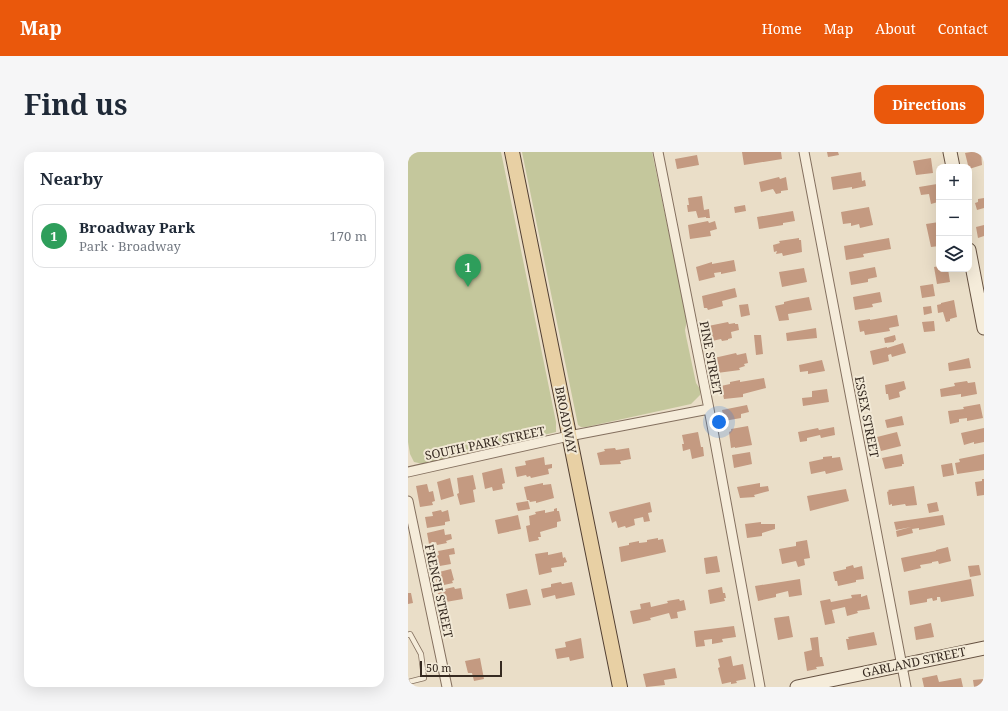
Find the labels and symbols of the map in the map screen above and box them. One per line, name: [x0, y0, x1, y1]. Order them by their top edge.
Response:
pin: 1: [455, 254, 481, 287]
street label: PINE STREET: [695, 319, 727, 397]
street label: ESSEX STREET: [851, 375, 883, 460]
street label: BROADWAY: [551, 385, 581, 455]
your location: [709, 412, 729, 432]
street label: SOUTH PARK STREET: [423, 422, 547, 464]
street label: FRENCH STREET: [421, 543, 457, 640]
street label: GARLAND STREET: [861, 643, 968, 681]
scale bar: [420, 659, 502, 678]

